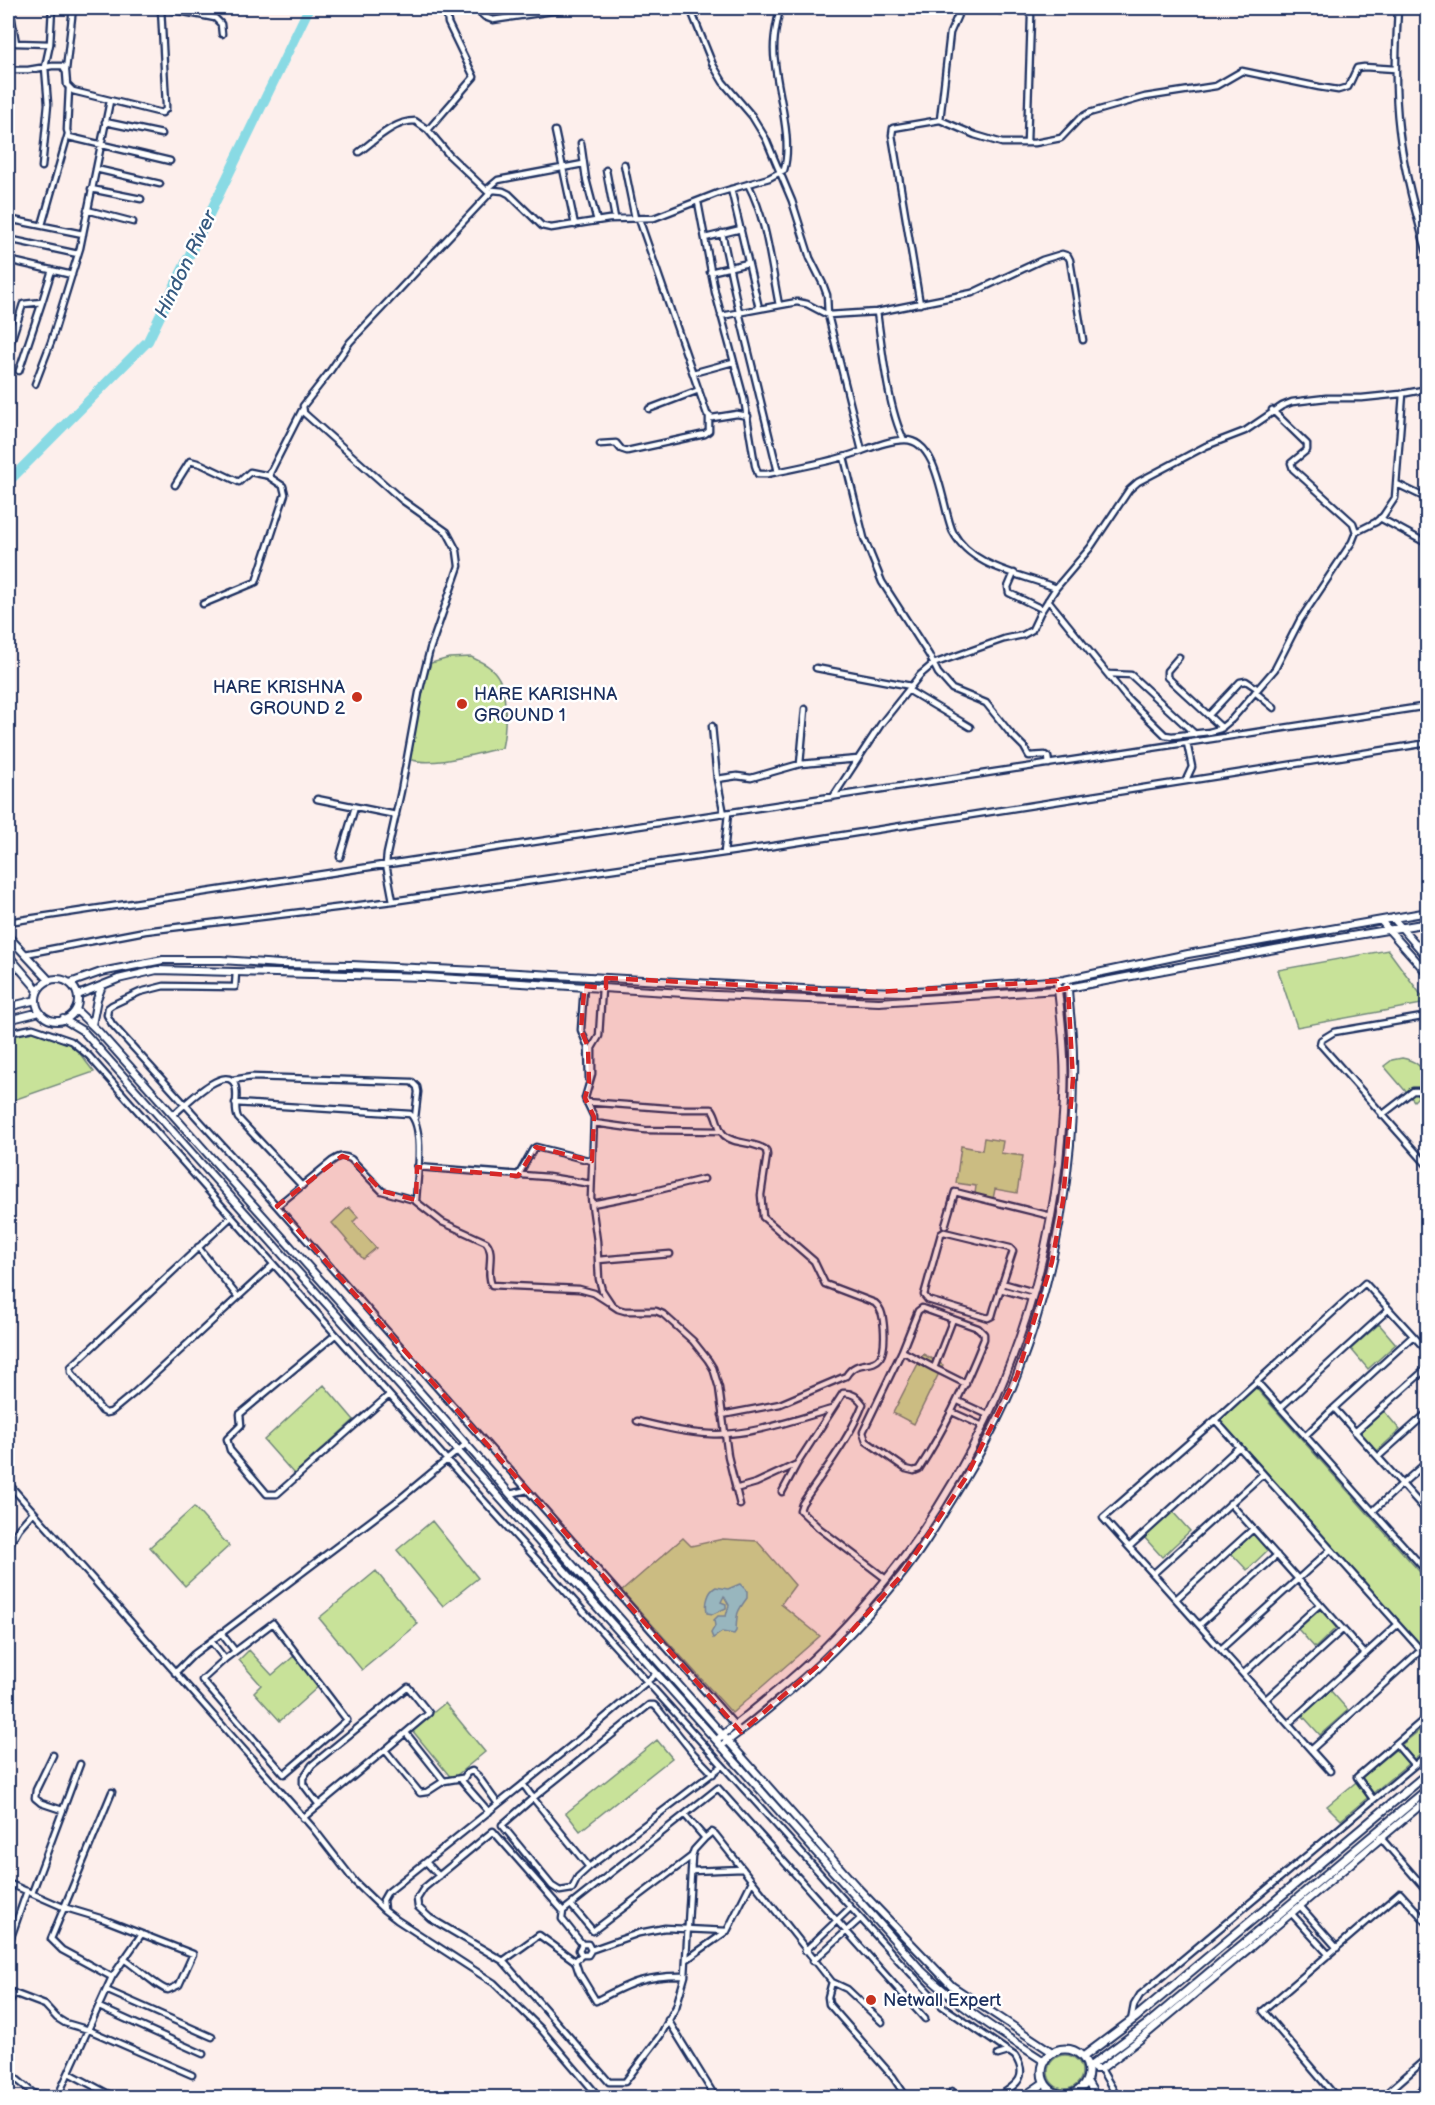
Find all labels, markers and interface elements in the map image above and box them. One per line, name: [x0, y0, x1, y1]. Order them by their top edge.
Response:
water label: Hindon River: [150, 205, 223, 322]
place label: HARE KRISHNA GROUND 2: [213, 677, 345, 719]
place label: HARE KARISHNA GROUND 1: [474, 684, 617, 726]
marker: HARE KRISHNA GROUND 2: [350, 690, 364, 704]
marker: HARE KARISHNA GROUND 1: [455, 697, 469, 711]
place label: Netwall Expert: [883, 1990, 1002, 2011]
marker: Netwall Expert: [864, 1993, 878, 2007]

